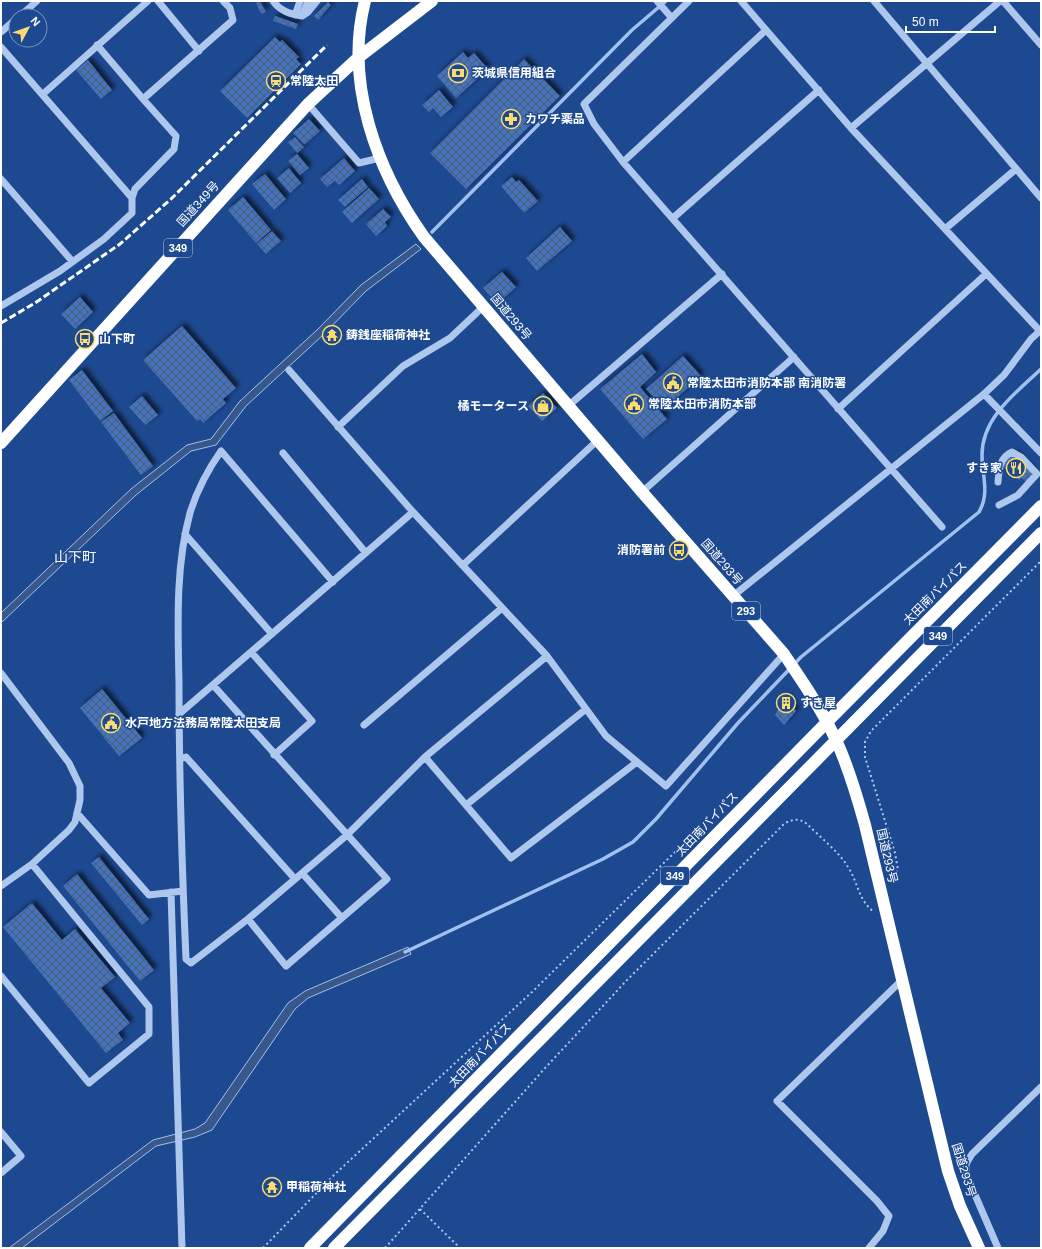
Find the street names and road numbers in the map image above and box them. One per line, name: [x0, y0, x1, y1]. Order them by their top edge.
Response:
street label: 国道349号: [174, 178, 222, 230]
road number: 349: [164, 239, 192, 257]
street label: 国道293号: [488, 291, 534, 343]
street label: 国道293号: [698, 536, 746, 588]
street label: 太田南バイパス: [900, 558, 970, 628]
road number: 293: [732, 602, 760, 620]
road number: 349: [924, 627, 952, 645]
street label: 太田南バイパス: [673, 789, 741, 859]
street label: 国道293号: [874, 827, 900, 885]
road number: 349: [661, 867, 689, 885]
street label: 太田南バイパス: [446, 1020, 514, 1090]
street label: 国道293号: [949, 1141, 979, 1199]

